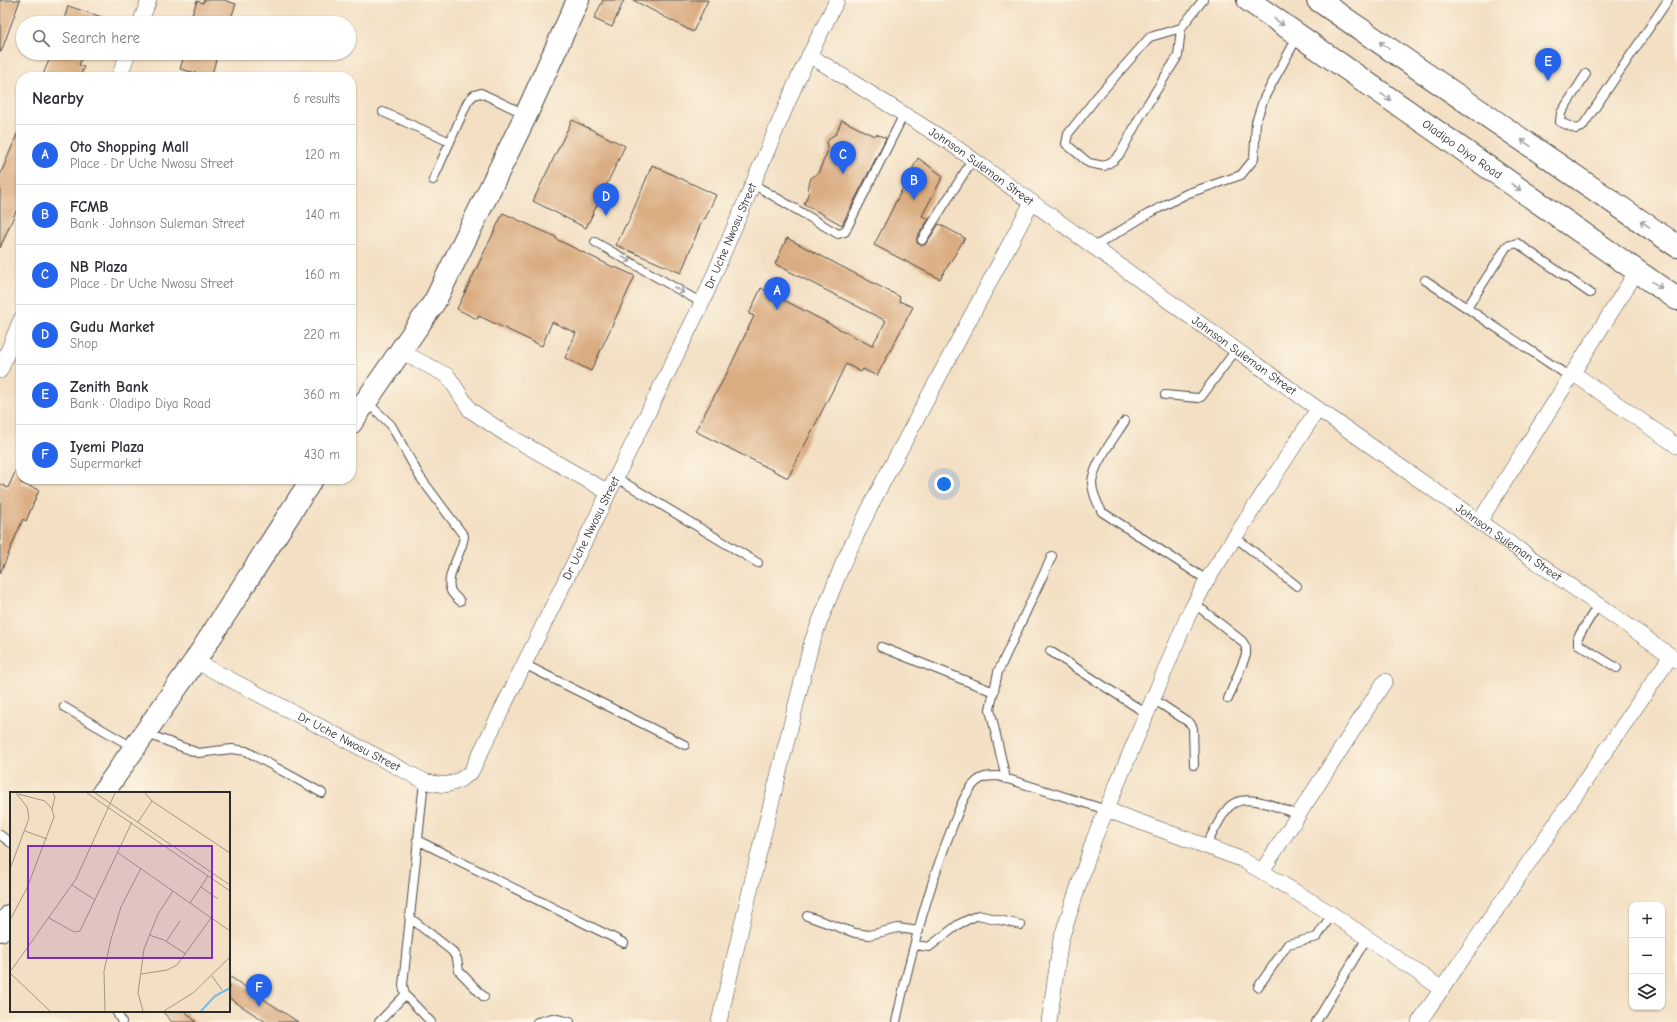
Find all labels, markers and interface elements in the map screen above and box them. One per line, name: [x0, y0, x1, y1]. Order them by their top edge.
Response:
search box: [16, 16, 356, 60]
one-way arrow: [1274, 18, 1285, 26]
icon: search: [30, 27, 52, 49]
text: Search here: [62, 29, 140, 47]
one-way arrow: [1379, 41, 1390, 49]
pin: E: [1535, 48, 1561, 81]
text: Nearby: [32, 89, 83, 108]
text: 6 results: [293, 91, 340, 106]
one-way arrow: [1380, 93, 1391, 101]
street label: Oladipo Diya Road: [1420, 117, 1505, 182]
street label: Johnson Suleman Street: [926, 124, 1037, 208]
text: Oto Shopping Mall: [70, 138, 189, 156]
one-way arrow: [1521, 139, 1532, 147]
pin: C: [830, 141, 856, 174]
text: A: [41, 147, 49, 162]
text: 120 m: [305, 147, 340, 162]
text: Place · Dr Uche Nwosu Street: [70, 156, 233, 171]
pin: B: [901, 167, 927, 200]
street label: Dr Uche Nwosu Street: [702, 181, 760, 291]
pin: D: [593, 183, 619, 216]
one-way arrow: [1510, 183, 1521, 191]
text: FCMB: [70, 198, 108, 216]
text: B: [41, 207, 49, 222]
text: 140 m: [306, 207, 340, 222]
text: Bank · Johnson Suleman Street: [70, 216, 245, 231]
one-way arrow: [1640, 220, 1651, 228]
one-way arrow: [620, 256, 632, 264]
text: NB Plaza: [70, 258, 128, 276]
text: C: [41, 267, 49, 282]
text: 160 m: [305, 267, 340, 282]
text: Place · Dr Uche Nwosu Street: [70, 276, 233, 291]
pin: A: [764, 277, 790, 310]
one-way arrow: [1651, 281, 1662, 289]
one-way arrow: [673, 286, 684, 294]
street label: Johnson Suleman Street: [1189, 313, 1299, 398]
text: Gudu Market: [70, 318, 154, 336]
text: D: [41, 327, 49, 342]
text: 220 m: [303, 327, 340, 342]
text: Shop: [70, 336, 98, 351]
text: Zenith Bank: [70, 378, 148, 396]
text: E: [41, 387, 49, 402]
text: 360 m: [303, 387, 340, 402]
text: Bank · Oladipo Diya Road: [70, 396, 211, 411]
text: Iyemi Plaza: [70, 438, 144, 456]
text: F: [41, 447, 49, 462]
text: 430 m: [304, 447, 340, 462]
text: Supermarket: [70, 456, 141, 471]
street label: Dr Uche Nwosu Street: [560, 474, 623, 582]
your location: [934, 474, 954, 494]
street label: Johnson Suleman Street: [1453, 501, 1565, 584]
street label: Dr Uche Nwosu Street: [296, 709, 403, 775]
inset map: [10, 792, 230, 1012]
map controls: [1629, 902, 1665, 1010]
button: +: [1629, 902, 1665, 938]
button: −: [1629, 938, 1665, 974]
pin: F: [246, 974, 272, 1007]
button: layers: [1629, 974, 1665, 1010]

